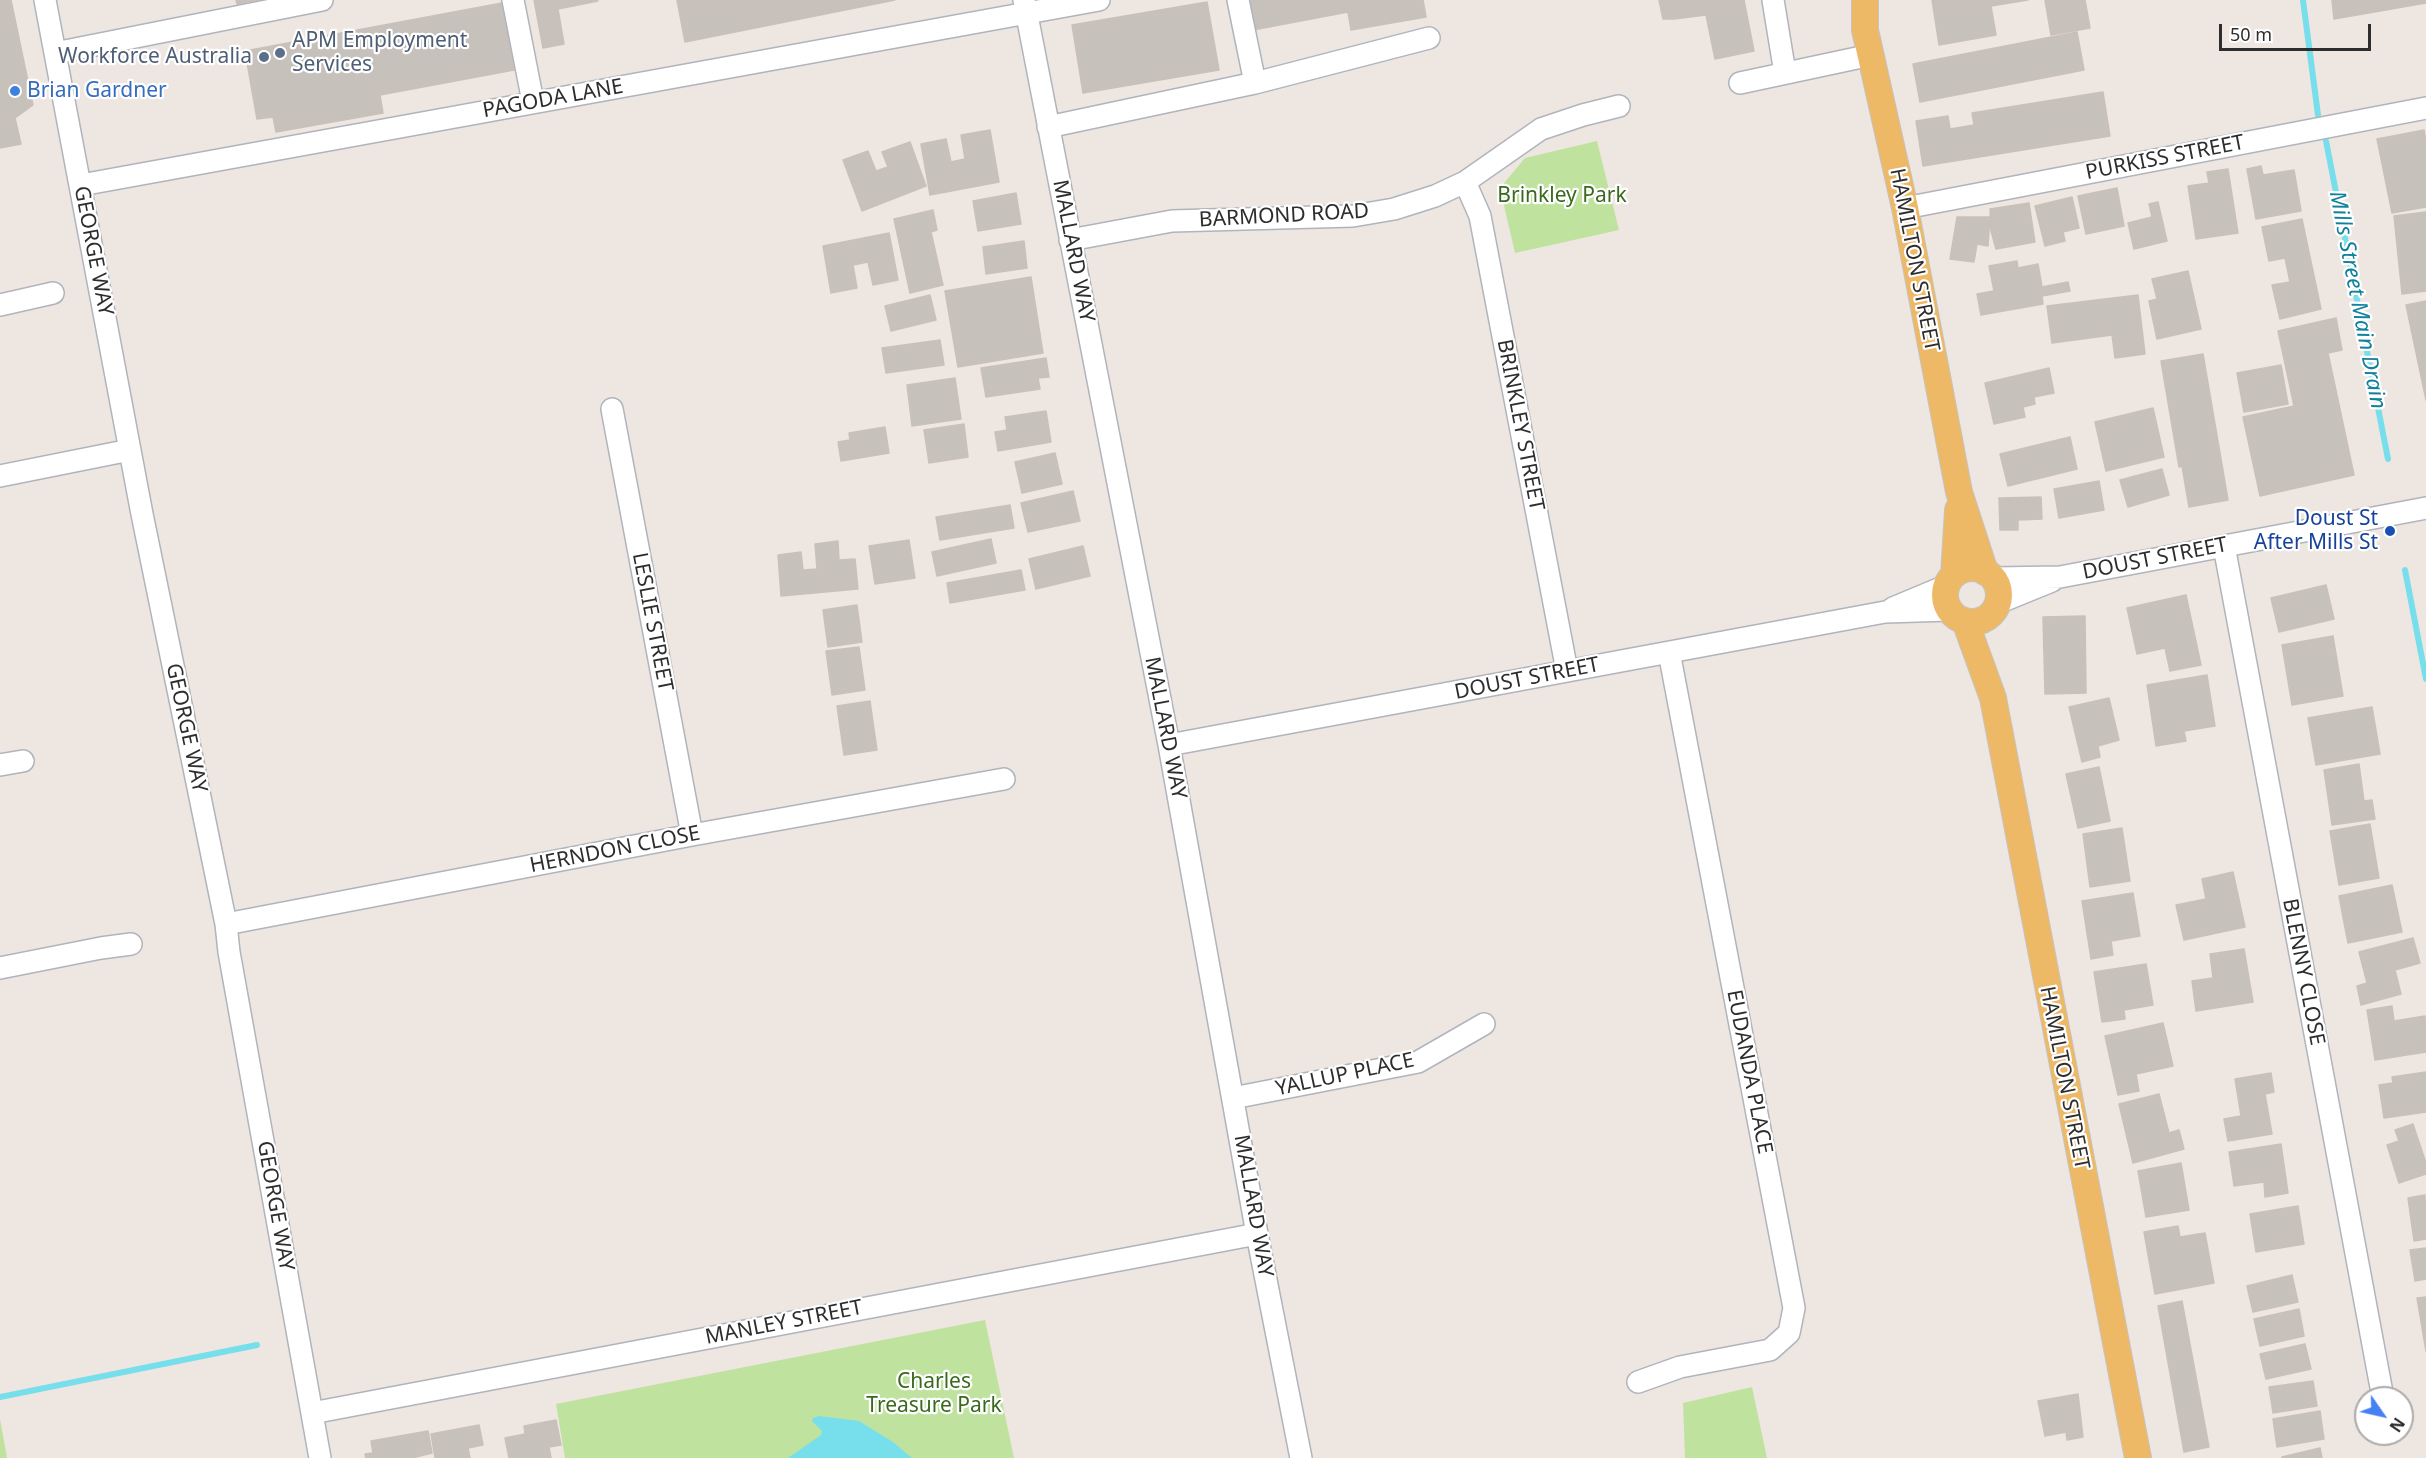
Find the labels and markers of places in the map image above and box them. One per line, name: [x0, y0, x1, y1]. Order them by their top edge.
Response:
place label: APM Employment Services: [292, 28, 467, 78]
place label: Workforce Australia: [58, 44, 252, 70]
marker: APM Employment Services: [273, 46, 287, 60]
marker: Workforce Australia: [257, 50, 271, 64]
place label: Brian Gardner: [27, 78, 167, 104]
marker: Brian Gardner: [8, 84, 22, 98]
place label: Doust St After Mills St: [2254, 506, 2378, 556]
marker: Doust St After Mills St: [2383, 524, 2397, 538]

